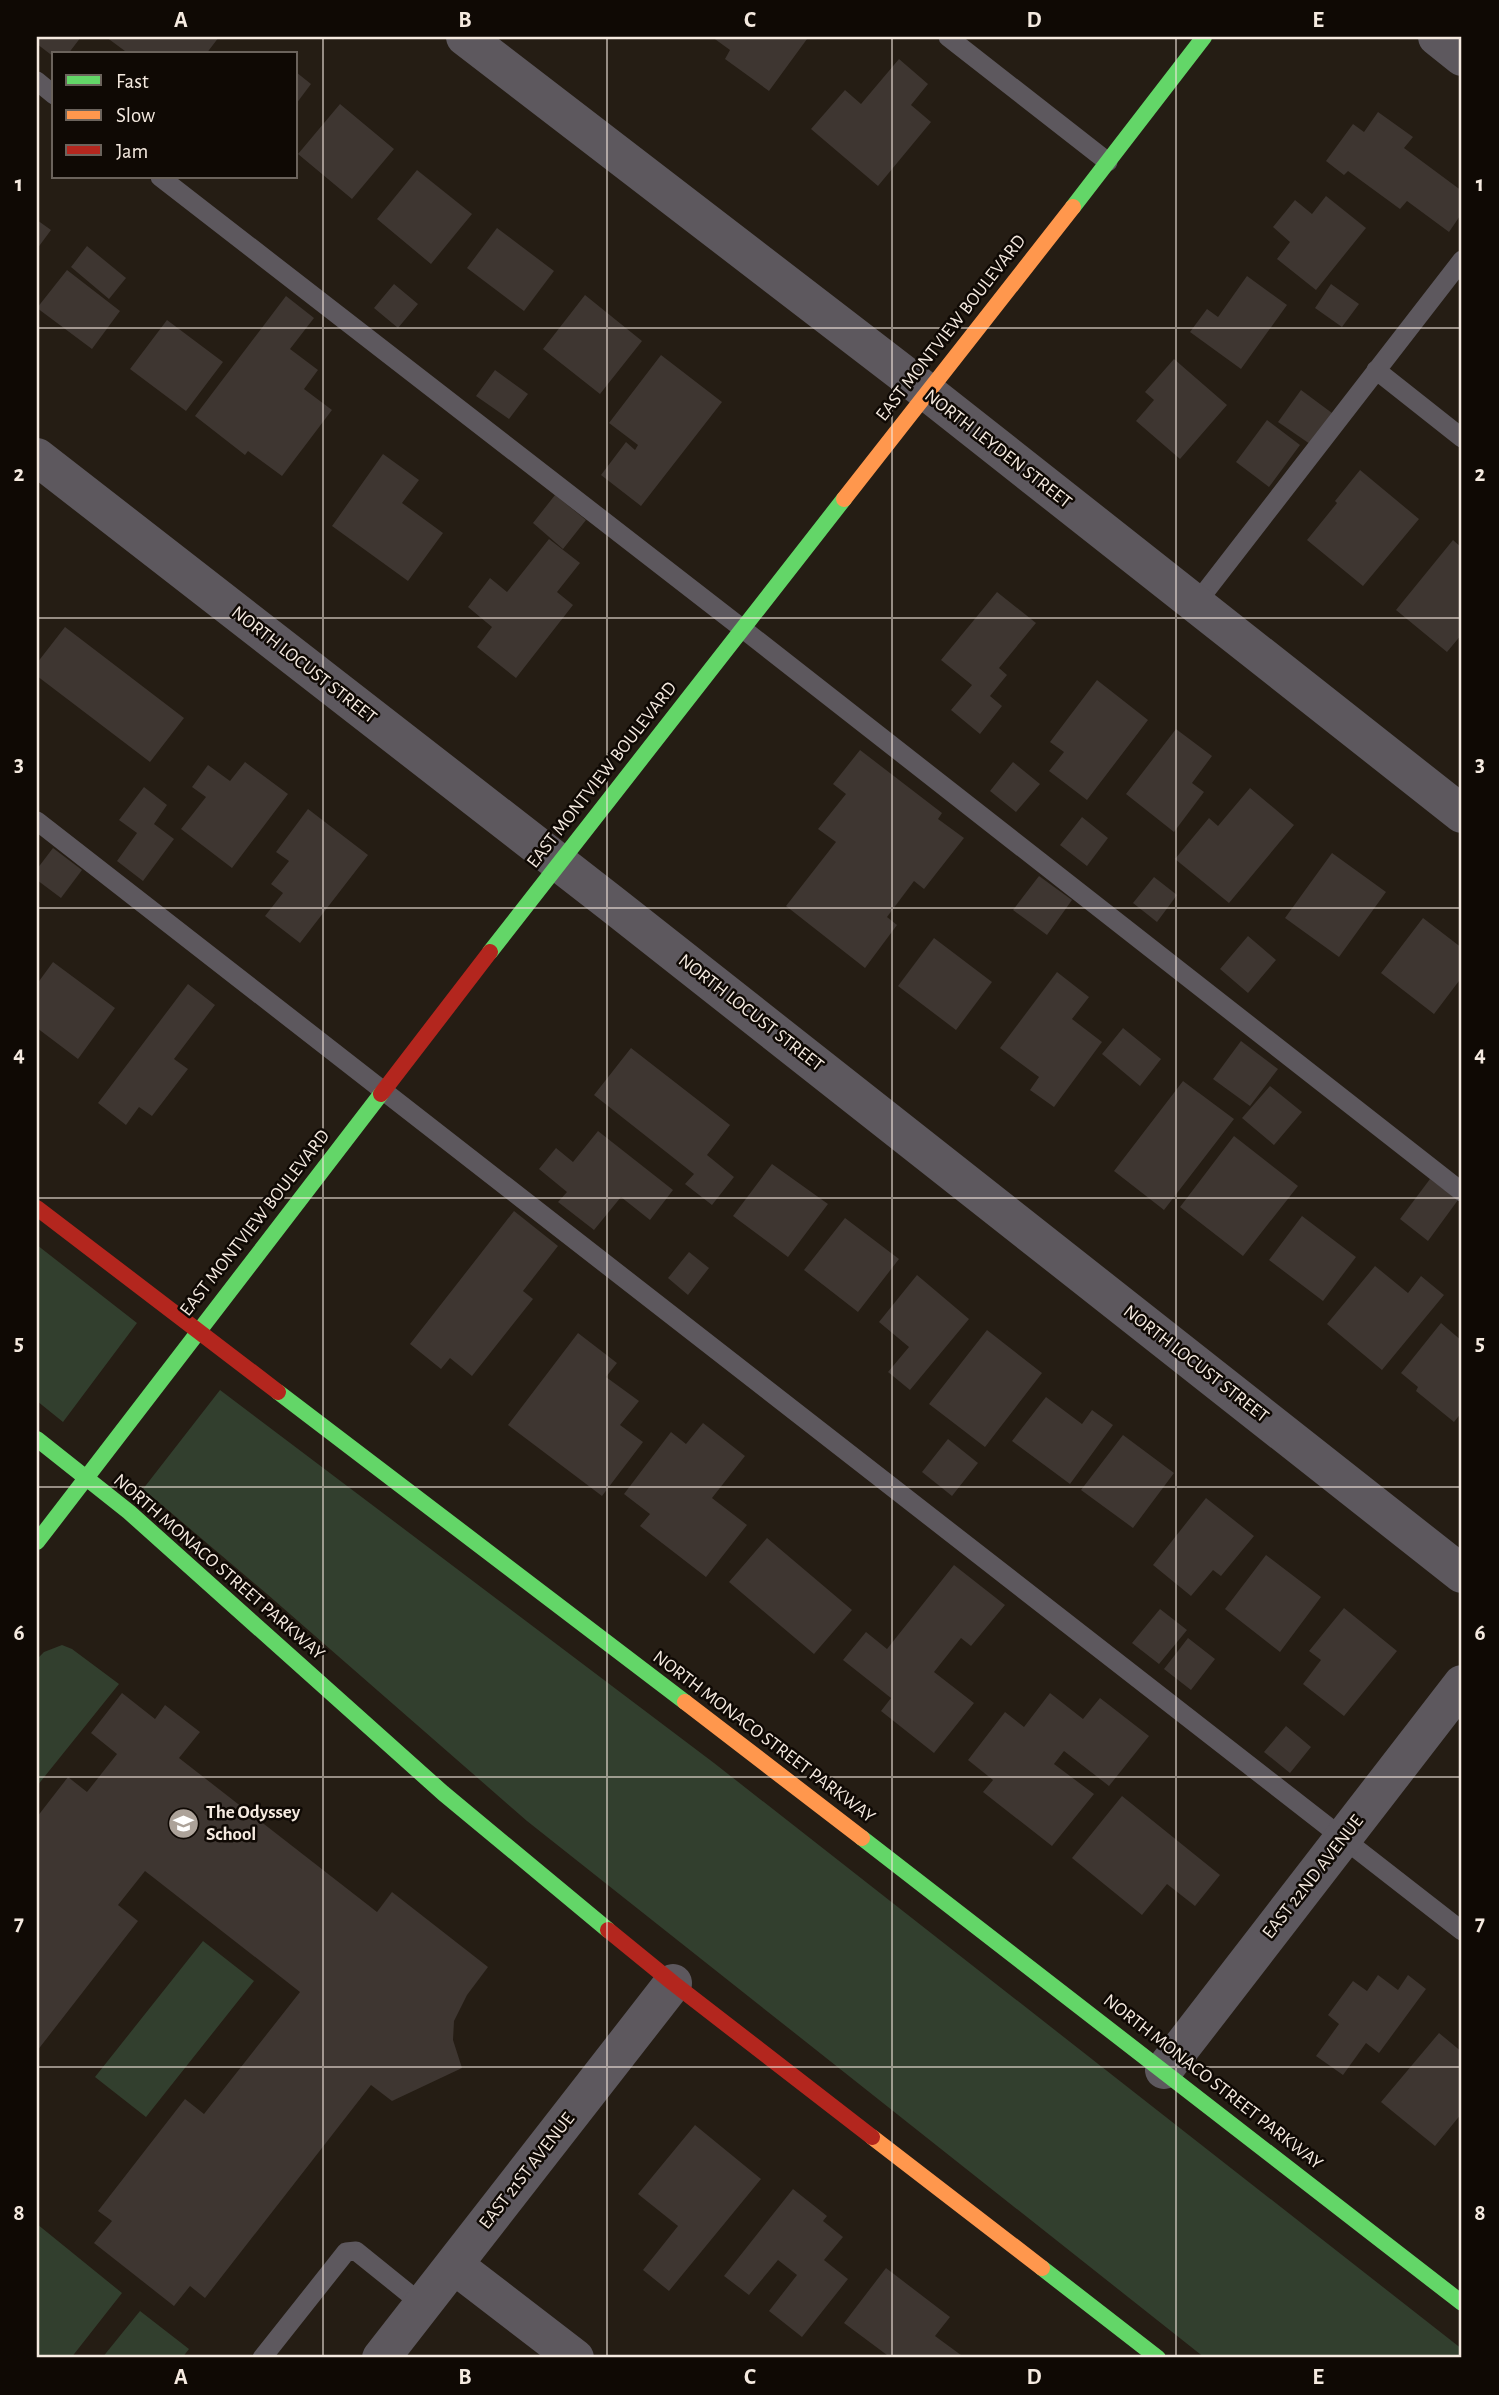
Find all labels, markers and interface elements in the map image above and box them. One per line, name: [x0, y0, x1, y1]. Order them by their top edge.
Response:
text: A: [174, 9, 188, 32]
text: B: [458, 9, 472, 32]
text: C: [744, 9, 756, 32]
text: D: [1026, 9, 1042, 32]
text: E: [1312, 9, 1324, 32]
legend: [52, 52, 298, 178]
text: Fast: [116, 71, 149, 92]
text: Slow: [116, 105, 155, 126]
text: Jam: [116, 141, 148, 162]
text: 1: [15, 173, 23, 196]
text: 1: [1476, 173, 1484, 196]
street label: EAST MONTVIEW BOULEVARD: [872, 231, 1030, 425]
street label: NORTH LEYDEN STREET: [921, 386, 1075, 512]
text: 2: [14, 463, 25, 486]
text: 2: [1475, 463, 1486, 486]
street label: NORTH LOCUST STREET: [228, 603, 380, 727]
street label: EAST MONTVIEW BOULEVARD: [523, 678, 681, 872]
text: 3: [14, 753, 24, 776]
text: 3: [1475, 753, 1485, 776]
street label: NORTH LOCUST STREET: [675, 951, 827, 1075]
text: 4: [13, 1043, 25, 1066]
text: 4: [1474, 1043, 1486, 1066]
street label: EAST MONTVIEW BOULEVARD: [176, 1126, 334, 1320]
street label: NORTH LOCUST STREET: [1120, 1302, 1272, 1426]
text: 5: [14, 1332, 24, 1355]
text: 5: [1475, 1332, 1485, 1355]
street label: NORTH MONACO STREET PARKWAY: [110, 1470, 328, 1664]
text: 6: [13, 1622, 25, 1645]
text: 6: [1474, 1622, 1486, 1645]
street label: NORTH MONACO STREET PARKWAY: [649, 1647, 879, 1827]
place label: The Odyssey School: [206, 1803, 301, 1844]
school or university icon: The Odyssey School: [166, 1806, 200, 1840]
street label: EAST 22ND AVENUE: [1259, 1811, 1367, 1943]
text: 7: [14, 1912, 24, 1935]
text: 7: [1475, 1912, 1485, 1935]
street label: NORTH MONACO STREET PARKWAY: [1100, 1991, 1326, 2173]
street label: EAST 21ST AVENUE: [476, 2109, 578, 2233]
text: 8: [13, 2202, 25, 2225]
text: 8: [1474, 2202, 1486, 2225]
text: A: [174, 2366, 188, 2389]
text: B: [458, 2366, 472, 2389]
text: C: [744, 2366, 756, 2389]
text: D: [1026, 2366, 1042, 2389]
text: E: [1312, 2366, 1324, 2389]

